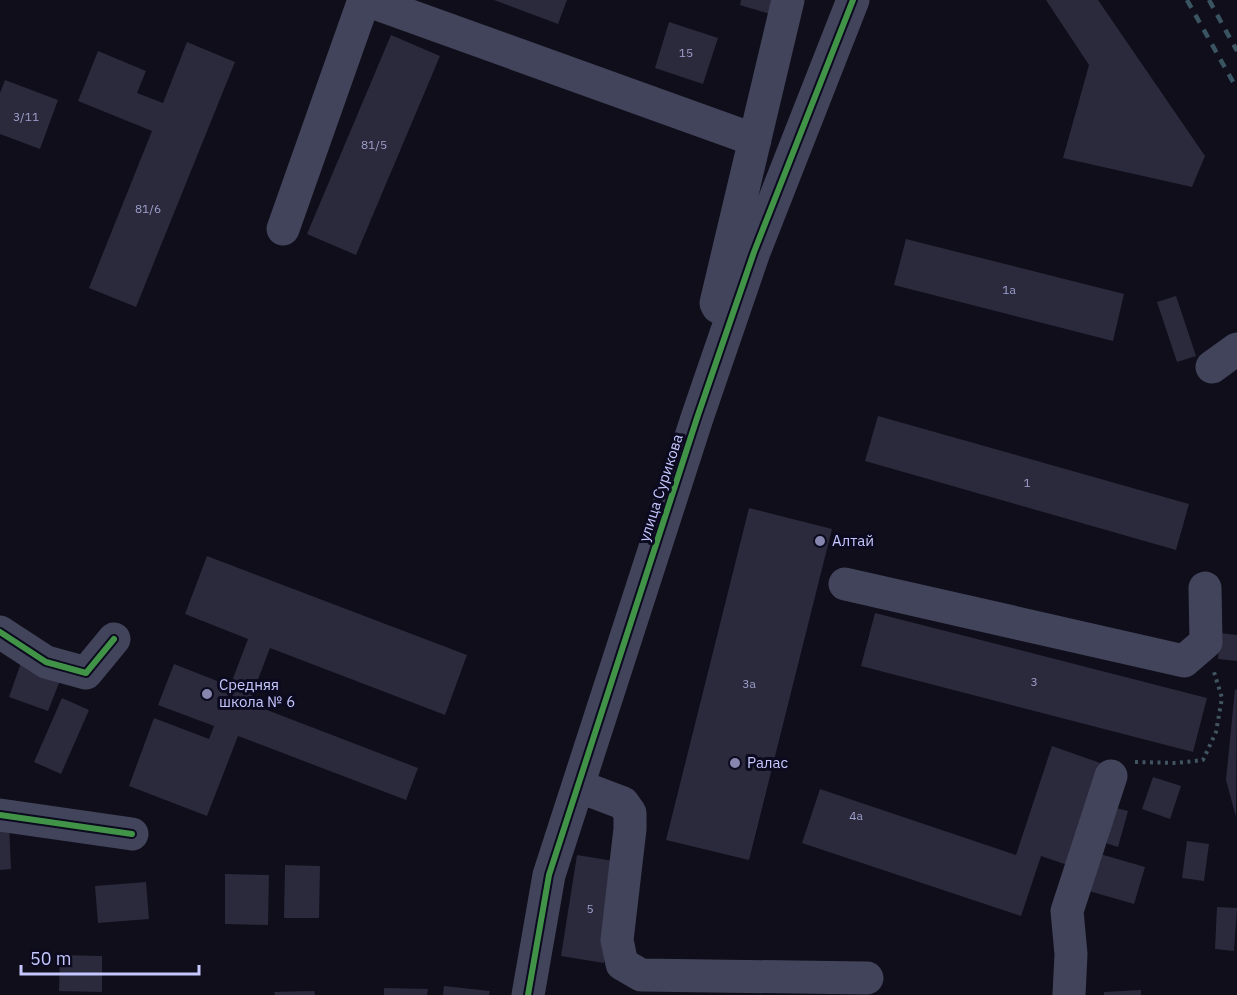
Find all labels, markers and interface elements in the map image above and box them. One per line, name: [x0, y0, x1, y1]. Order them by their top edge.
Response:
house number: 15: [679, 45, 693, 60]
house number: 3/11: [13, 109, 39, 124]
house number: 81/5: [361, 137, 387, 152]
house number: 81/6: [135, 201, 161, 216]
house number: 1а: [1002, 282, 1016, 297]
street label: улица Сурикова: [634, 432, 687, 544]
house number: 1: [1023, 475, 1031, 490]
place label: Алтай: [832, 531, 874, 550]
marker: Алтай: [813, 534, 827, 548]
house number: 3: [1030, 674, 1038, 689]
place label: Средняя школа № 6: [219, 675, 295, 711]
house number: 3а: [742, 676, 756, 691]
marker: Средняя школа № 6: [200, 687, 214, 701]
place label: Ралас: [747, 753, 789, 772]
marker: Ралас: [728, 756, 742, 770]
house number: 4а: [849, 808, 863, 823]
house number: 5: [586, 901, 594, 916]
scale bar: [21, 938, 200, 976]
text: 50 m: [30, 947, 72, 970]

